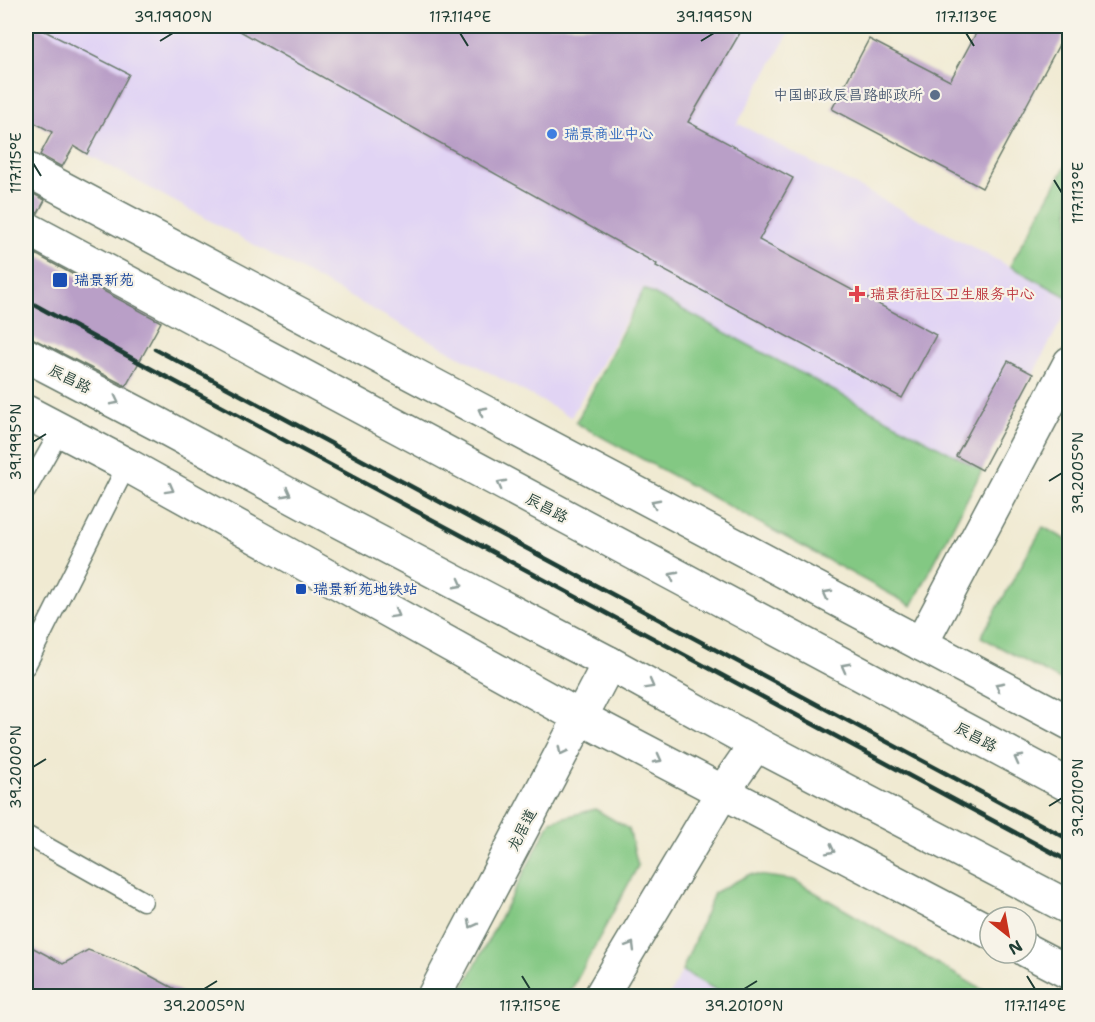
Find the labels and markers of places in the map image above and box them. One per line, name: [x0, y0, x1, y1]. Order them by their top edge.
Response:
place label: 中国邮政辰昌路邮政所: [773, 85, 923, 105]
marker: 中国邮政辰昌路邮政所: [928, 88, 942, 102]
place label: 瑞景商业中心: [564, 124, 654, 144]
marker: 瑞景商业中心: [545, 127, 559, 141]
place label: 瑞景新苑: [74, 270, 134, 290]
marker: 瑞景新苑: [51, 271, 69, 289]
place label: 瑞景街社区卫生服务中心: [870, 284, 1035, 304]
marker: 瑞景街社区卫生服务中心: [848, 285, 866, 303]
place label: 瑞景新苑地铁站: [313, 579, 418, 599]
marker: 瑞景新苑地铁站: [294, 582, 308, 596]

